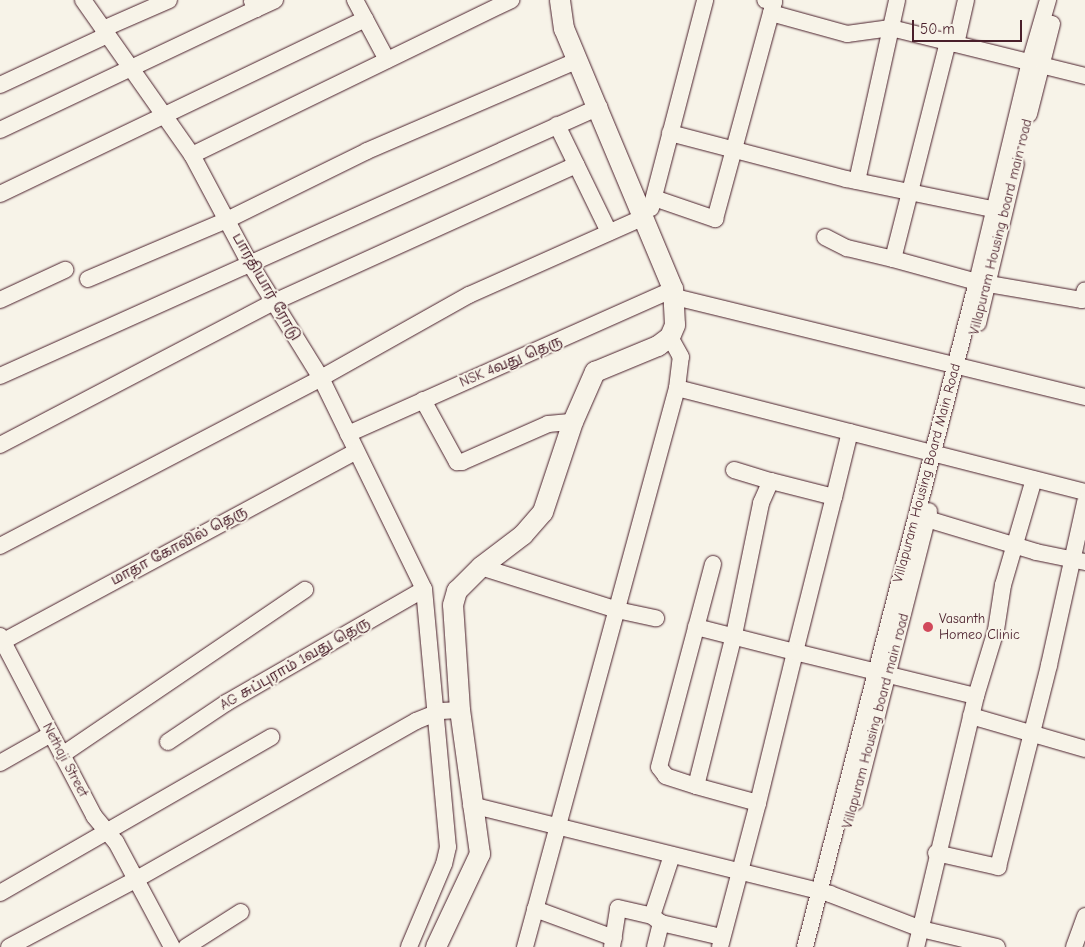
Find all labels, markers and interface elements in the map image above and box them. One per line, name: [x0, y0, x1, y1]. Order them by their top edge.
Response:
scale bar: [915, 10, 1025, 42]
text: 50 m: [920, 20, 955, 38]
street label: Villapuram Housing board main road: [966, 117, 1036, 337]
street label: பாரதியார் ரோடு: [228, 230, 304, 344]
street label: NSK 4வது தெரு: [457, 333, 565, 391]
street label: Villapuram Housing Board Main Road: [890, 362, 964, 584]
street label: மாதா கோவில் தெரு: [108, 503, 250, 589]
place label: Vasanth Homeo Clinic: [939, 611, 1020, 644]
street label: Villapuram Housing board main road: [839, 612, 913, 830]
street label: AG சுப்புராம் 1வது தெரு: [217, 614, 373, 714]
marker: Vasanth Homeo Clinic: [921, 620, 935, 634]
street label: Nethaji Street: [39, 720, 91, 800]

